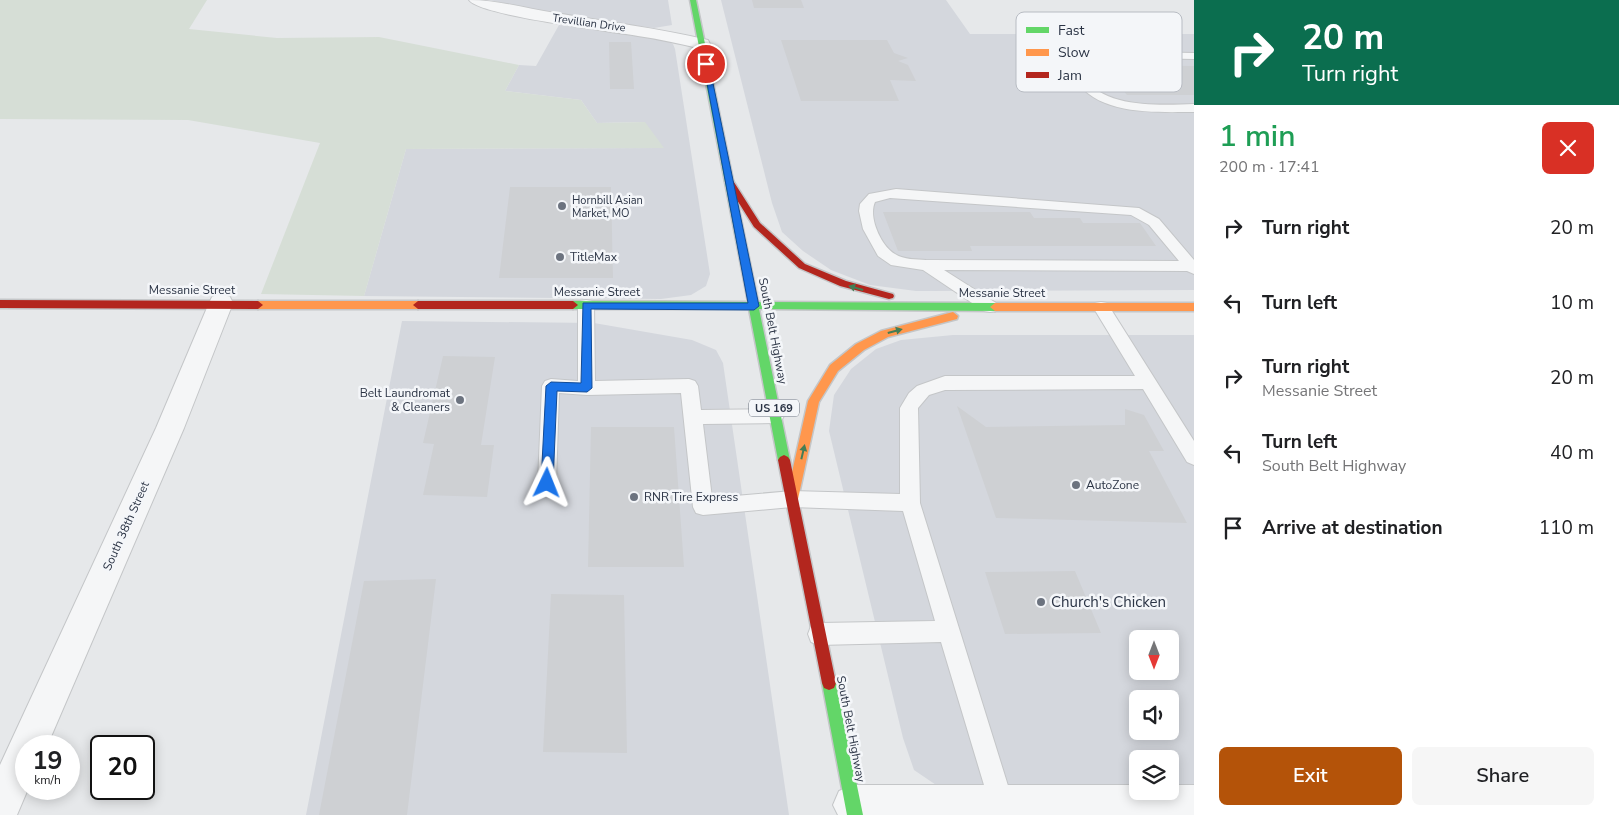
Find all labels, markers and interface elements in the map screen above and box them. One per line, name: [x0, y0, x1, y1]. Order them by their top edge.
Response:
street label: Trevillian Drive: [551, 10, 627, 36]
legend: [1016, 12, 1182, 92]
text: 20 m: [1302, 14, 1384, 61]
icon: right: [1219, 20, 1284, 85]
text: Fast: [1058, 21, 1084, 40]
pin: [685, 43, 727, 85]
text: Slow: [1058, 43, 1090, 62]
icon: arrive: [692, 50, 720, 78]
text: Turn right: [1302, 59, 1398, 89]
text: Jam: [1057, 66, 1082, 85]
text: 1 min: [1219, 116, 1295, 157]
button: close: [1542, 122, 1594, 174]
text: 200 m · 17:41: [1219, 156, 1320, 178]
place label: Hornbill Asian Market, MO: [572, 193, 643, 221]
marker: Hornbill Asian Market, MO: [556, 200, 568, 212]
icon: right: [1219, 214, 1247, 242]
text: Turn right: [1262, 215, 1349, 241]
text: 20 m: [1550, 215, 1594, 241]
place label: TitleMax: [570, 249, 618, 265]
marker: TitleMax: [554, 251, 566, 263]
street label: South Belt Highway: [755, 276, 791, 386]
street label: Messanie Street: [149, 282, 236, 298]
one-way arrow: [848, 283, 863, 291]
street label: Messanie Street: [554, 284, 641, 300]
street label: Messanie Street: [959, 285, 1046, 301]
icon: left: [1219, 289, 1247, 317]
text: Turn left: [1262, 290, 1337, 316]
text: 10 m: [1550, 290, 1594, 316]
one-way arrow: [887, 327, 902, 335]
text: Turn right: [1262, 354, 1349, 380]
icon: right: [1219, 364, 1247, 392]
text: 20 m: [1550, 365, 1594, 391]
text: Messanie Street: [1262, 380, 1377, 402]
place label: Belt Laundromat & Cleaners: [360, 385, 451, 415]
marker: Belt Laundromat & Cleaners: [454, 394, 466, 406]
road number: US 169: [749, 399, 799, 416]
text: Turn left: [1262, 429, 1337, 455]
icon: left: [1219, 439, 1247, 467]
text: 40 m: [1550, 440, 1594, 466]
one-way arrow: [799, 444, 807, 459]
text: South Belt Highway: [1262, 455, 1406, 477]
position arrow: [520, 456, 572, 508]
place label: AutoZone: [1086, 477, 1139, 493]
street label: South 38th Street: [99, 478, 153, 573]
marker: AutoZone: [1070, 479, 1082, 491]
place label: RNR Tire Express: [644, 489, 738, 505]
marker: RNR Tire Express: [628, 491, 640, 503]
icon: arrive: [1219, 514, 1247, 542]
text: Arrive at destination: [1262, 515, 1443, 541]
text: 110 m: [1539, 515, 1594, 541]
place label: Church's Chicken: [1051, 592, 1166, 612]
marker: Church's Chicken: [1035, 596, 1047, 608]
north arrow: [1129, 630, 1179, 680]
map controls: [1129, 630, 1179, 800]
street label: South Belt Highway: [833, 674, 869, 784]
button: sound: [1129, 690, 1179, 740]
speed limit sign: 20: [90, 735, 155, 800]
text: 19: [32, 744, 63, 778]
button: Exit: [1219, 747, 1402, 805]
button: Share: [1412, 747, 1594, 805]
button: layers: [1129, 750, 1179, 800]
text: km/h: [34, 772, 61, 788]

